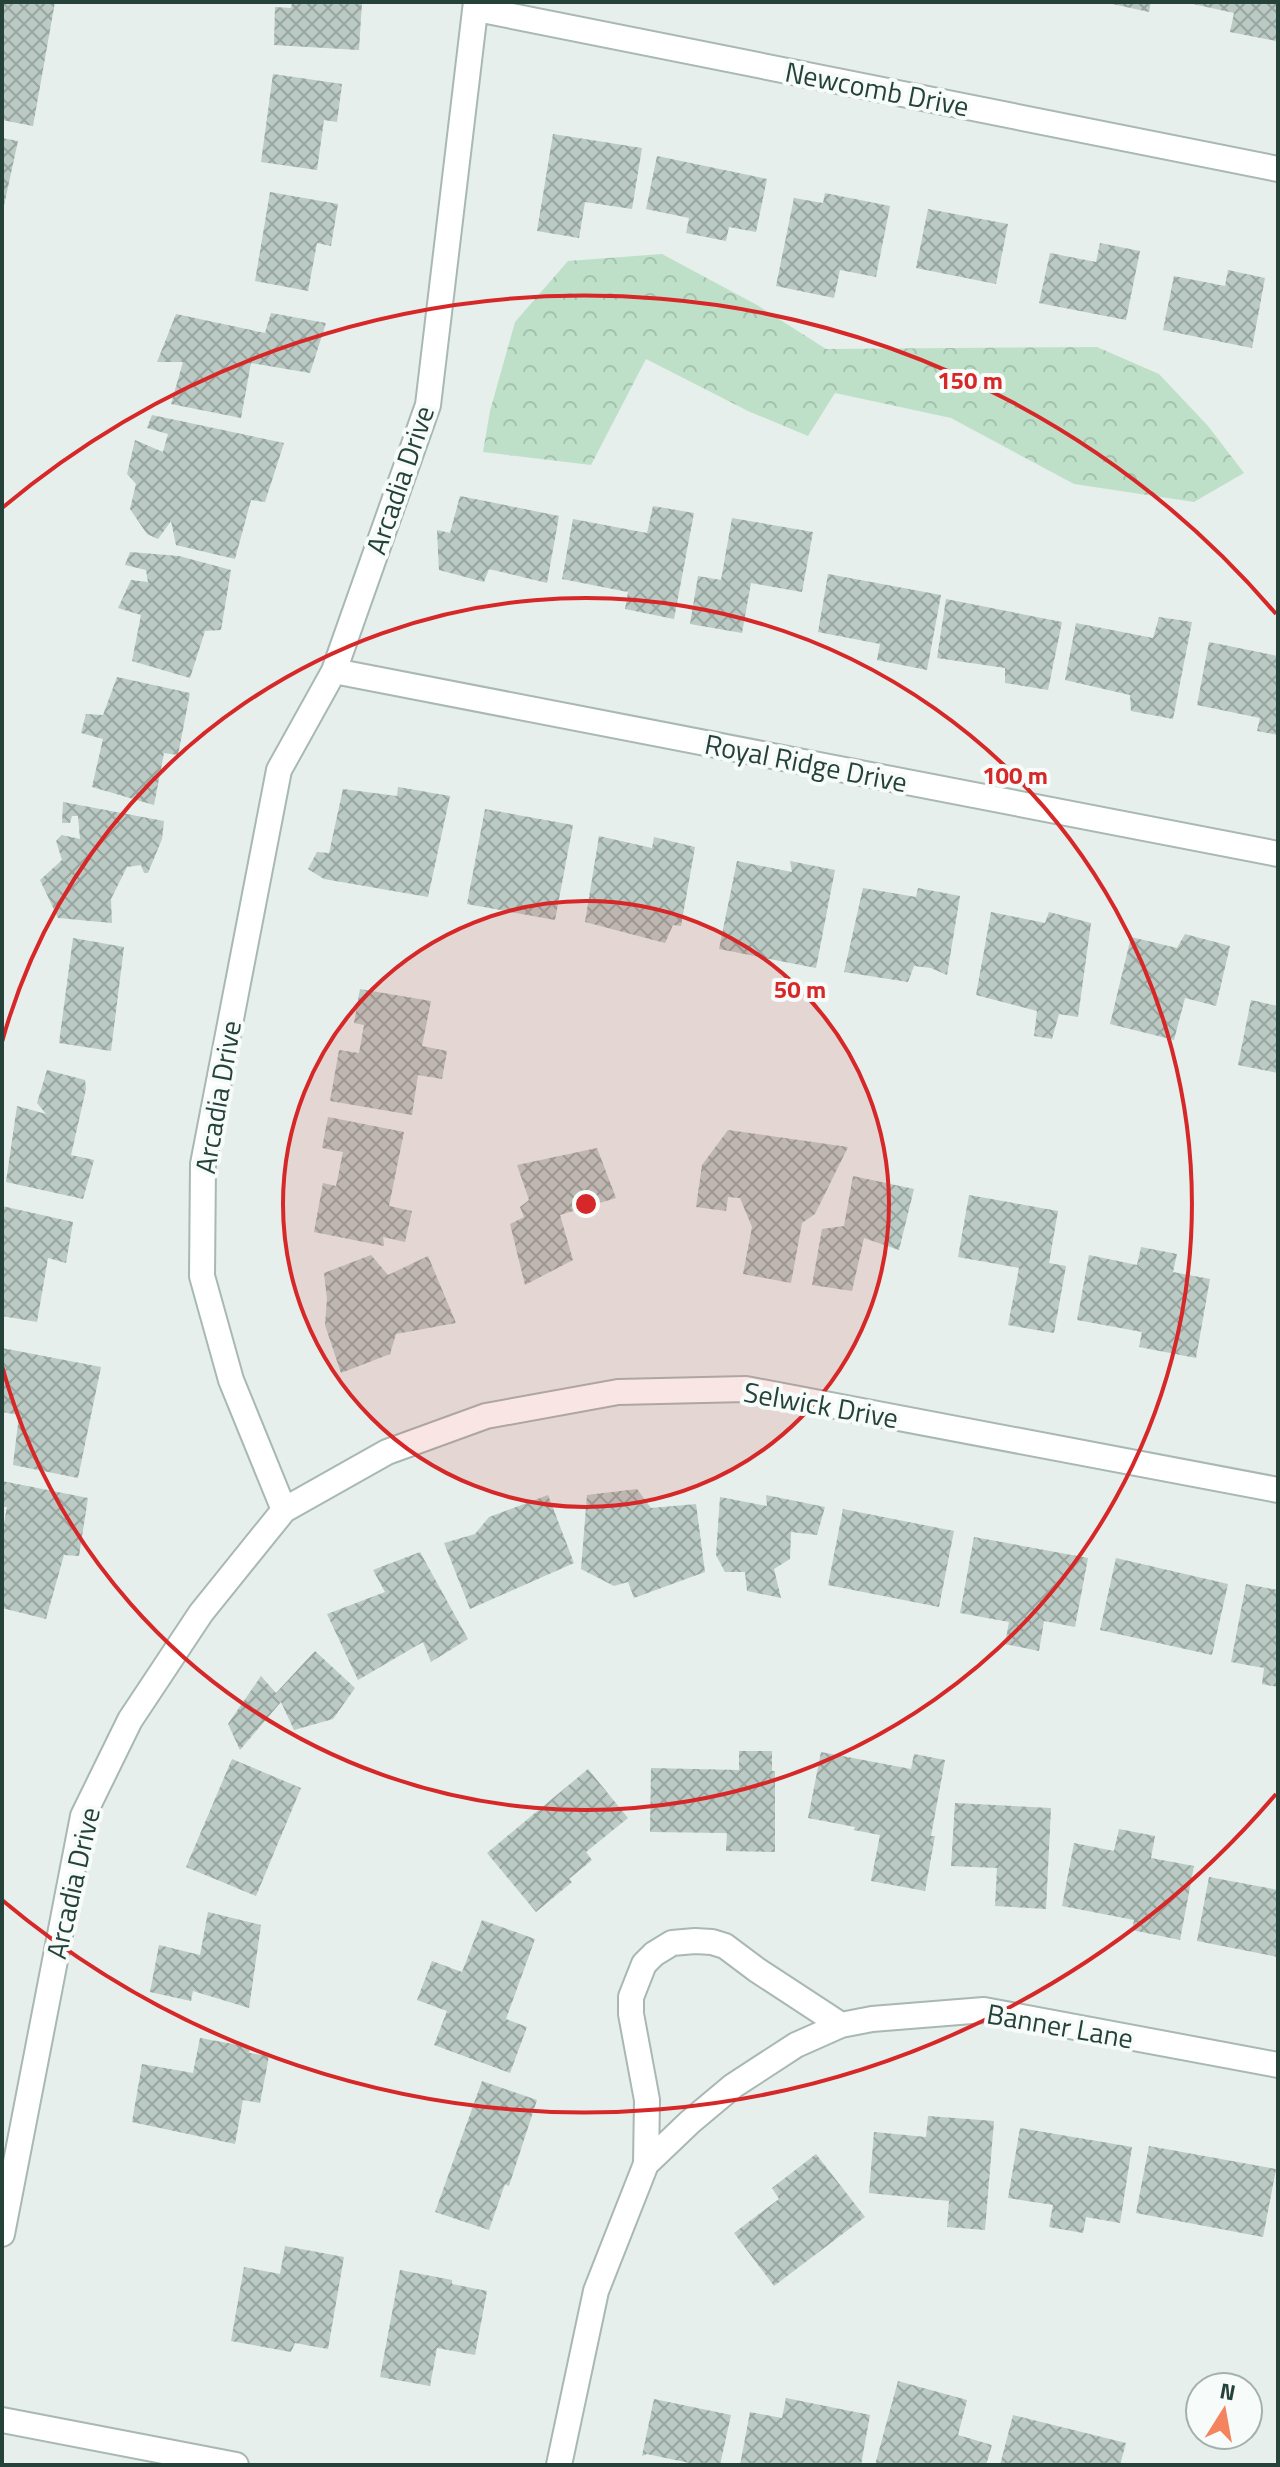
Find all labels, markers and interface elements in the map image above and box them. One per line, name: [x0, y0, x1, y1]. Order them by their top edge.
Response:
street label: Newcomb Drive: [782, 50, 973, 127]
text: 150 m: [937, 362, 1003, 398]
street label: Arcadia Drive: [354, 400, 445, 560]
street label: Royal Ridge Drive: [701, 722, 911, 803]
text: 100 m: [982, 757, 1048, 793]
text: 50 m: [774, 971, 826, 1007]
street label: Arcadia Drive: [183, 1017, 252, 1177]
centre of rings: [572, 1190, 600, 1218]
street label: Selwick Drive: [740, 1370, 902, 1439]
street label: Arcadia Drive: [34, 1803, 111, 1963]
street label: Banner Lane: [984, 1991, 1137, 2060]
north arrow: [1184, 2371, 1264, 2451]
text: N: [1217, 2373, 1239, 2410]

